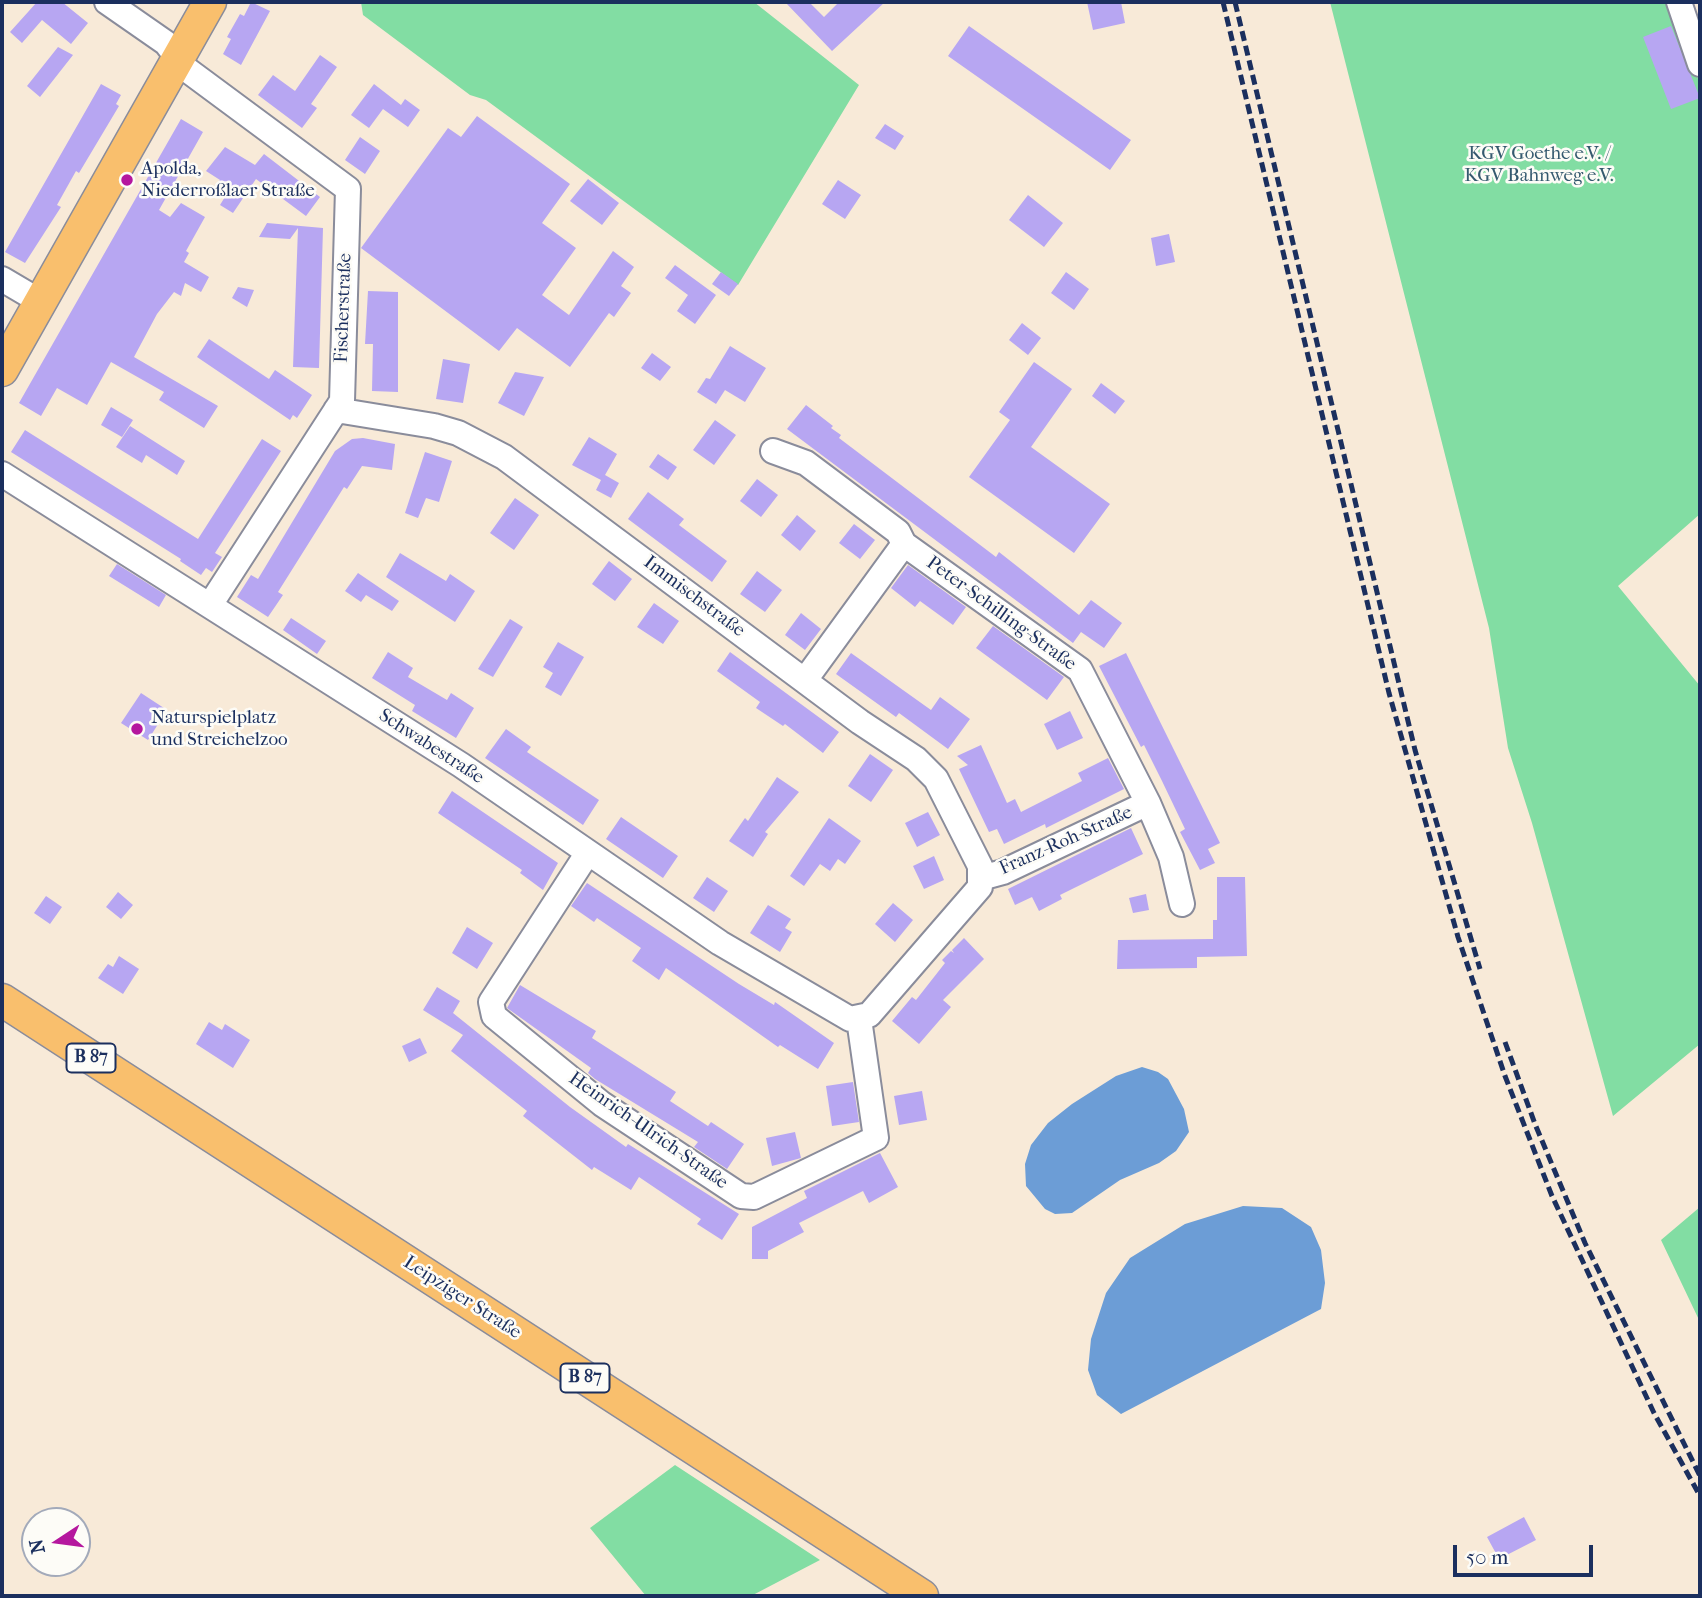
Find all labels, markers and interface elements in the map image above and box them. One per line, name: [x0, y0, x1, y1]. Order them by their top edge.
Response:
park label: KGV Goethe e.V. / KGV Bahnweg e.V.: [1464, 143, 1614, 187]
place label: Apolda, Niederroßlaer Straße: [141, 158, 315, 202]
marker: Apolda, Niederroßlaer Straße: [119, 172, 135, 188]
street label: Fischerstraße: [331, 253, 357, 363]
street label: Immischstraße: [639, 551, 749, 643]
street label: Peter-Schilling-Straße: [922, 552, 1080, 676]
street label: Schwabestraße: [374, 705, 488, 789]
place label: Naturspielplatz und Streichelzoo: [151, 707, 288, 751]
marker: Naturspielplatz und Streichelzoo: [129, 721, 145, 737]
street label: Franz-Roh-Straße: [996, 801, 1136, 881]
road number: B 87: [66, 1044, 116, 1072]
street label: Heinrich-Ulrich-Straße: [564, 1067, 732, 1195]
street label: Leipziger Straße: [399, 1251, 525, 1345]
road number: B 87: [560, 1364, 610, 1392]
north arrow: [21, 1507, 91, 1577]
scale bar: [1457, 1532, 1597, 1576]
text: N: [25, 1537, 50, 1556]
text: 50 m: [1466, 1545, 1509, 1569]

